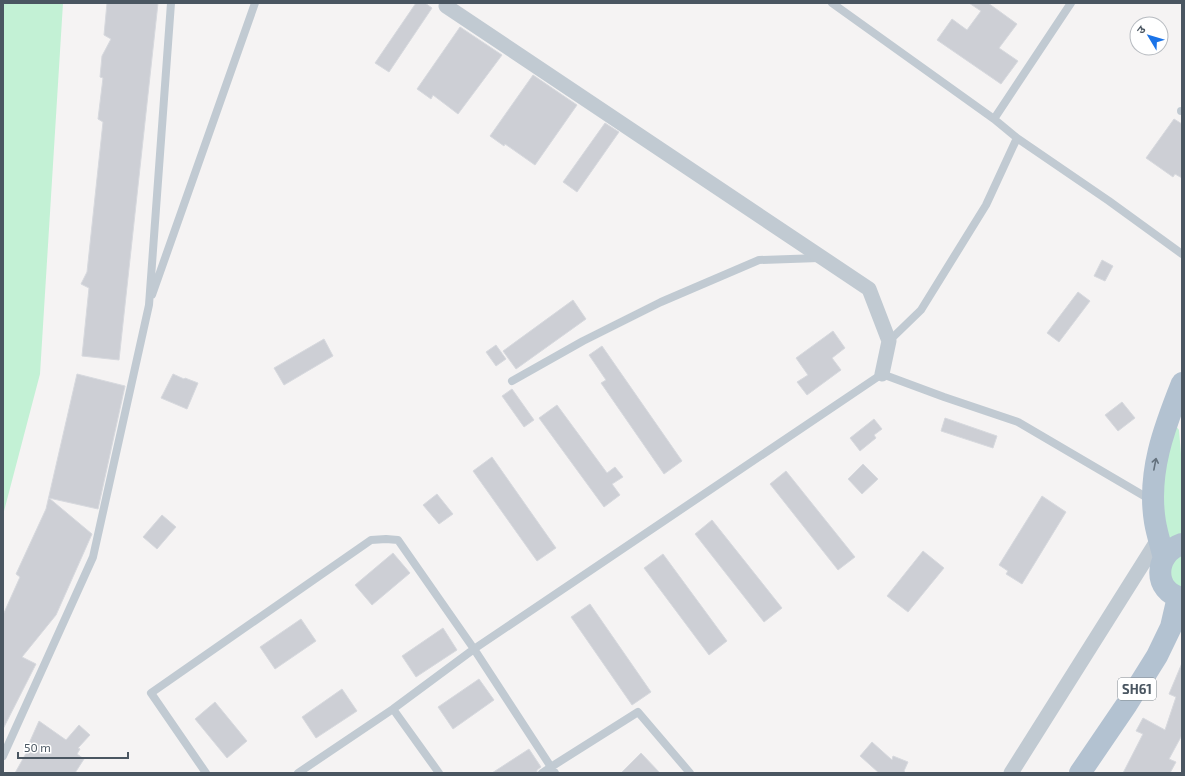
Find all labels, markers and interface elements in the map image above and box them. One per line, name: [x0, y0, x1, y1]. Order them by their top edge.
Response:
north arrow: [1129, 16, 1169, 56]
text: उ: [1134, 23, 1148, 36]
one-way arrow: [1152, 458, 1160, 471]
road number: SH61: [1118, 678, 1156, 700]
scale bar: [18, 734, 128, 760]
text: 50 m: [24, 740, 51, 754]

